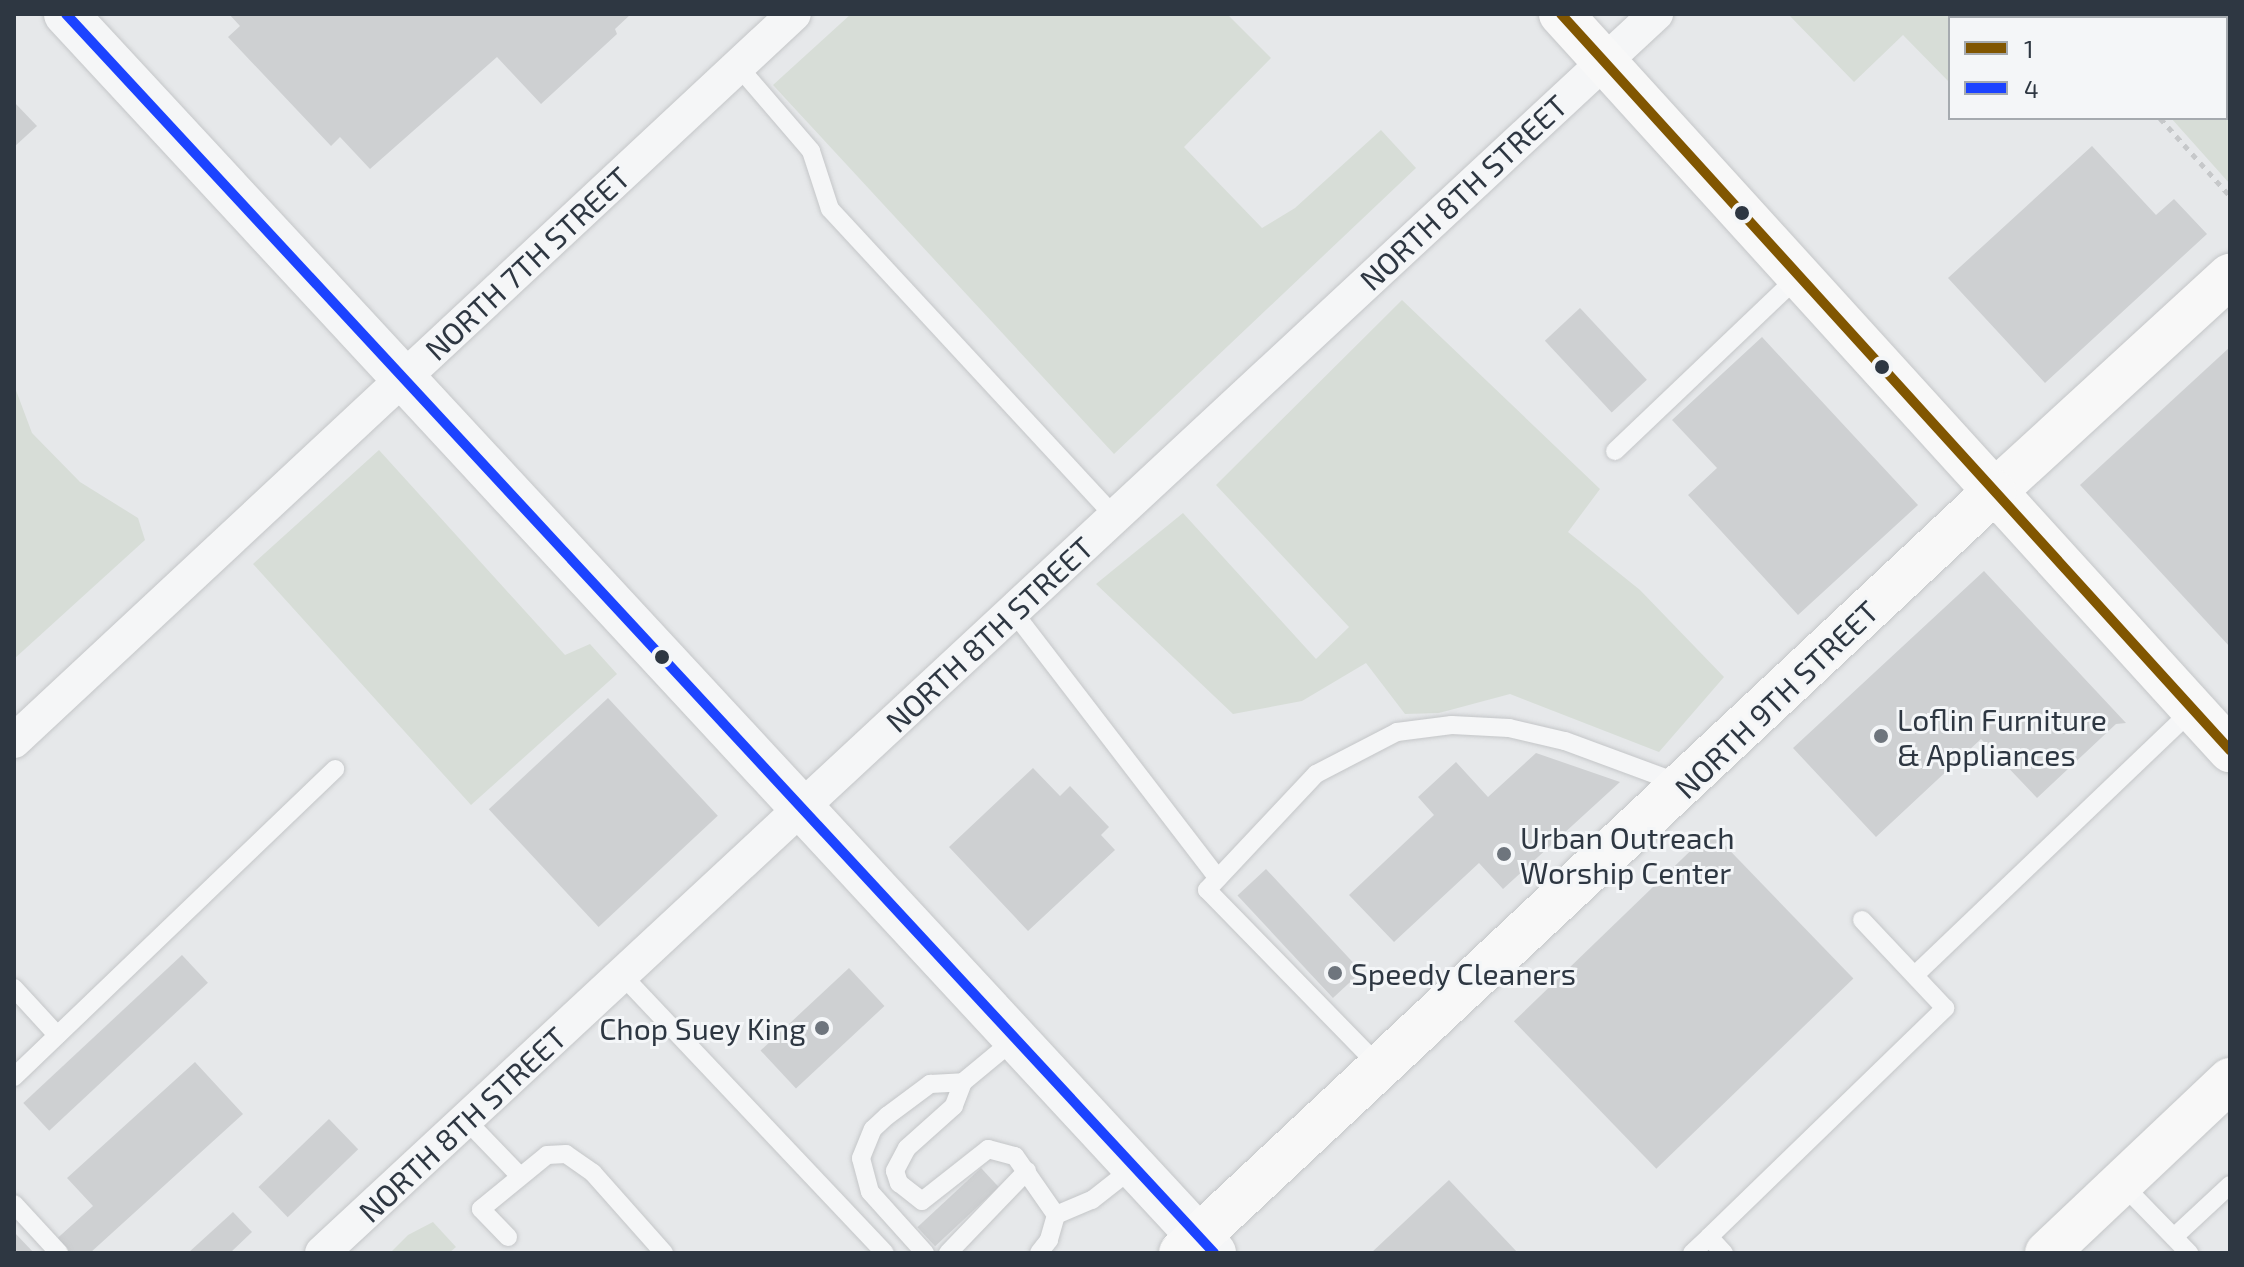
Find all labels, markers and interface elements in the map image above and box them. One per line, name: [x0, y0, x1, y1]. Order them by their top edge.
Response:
legend: [1948, 16, 2228, 120]
text: 1: [2024, 34, 2034, 63]
text: 4: [2024, 74, 2039, 103]
street label: NORTH 8TH STREET: [1352, 87, 1574, 297]
street label: NORTH 7TH STREET: [417, 159, 637, 367]
unlabelled marker: [1734, 205, 1750, 221]
unlabelled marker: [1874, 359, 1890, 375]
street label: NORTH 8TH STREET: [878, 529, 1100, 739]
street label: NORTH 9TH STREET: [1667, 593, 1885, 805]
unlabelled marker: [654, 649, 670, 665]
place label: Loflin Furniture & Appliances: [1897, 701, 2107, 772]
marker: Loflin Furniture & Appliances: [1872, 727, 1890, 745]
place label: Urban Outreach Worship Center: [1520, 819, 1735, 890]
marker: Urban Outreach Worship Center: [1495, 845, 1513, 863]
place label: Speedy Cleaners: [1351, 955, 1577, 991]
marker: Speedy Cleaners: [1326, 964, 1344, 982]
place label: Chop Suey King: [598, 1010, 806, 1046]
street label: NORTH 8TH STREET: [351, 1019, 573, 1229]
marker: Chop Suey King: [813, 1019, 831, 1037]

